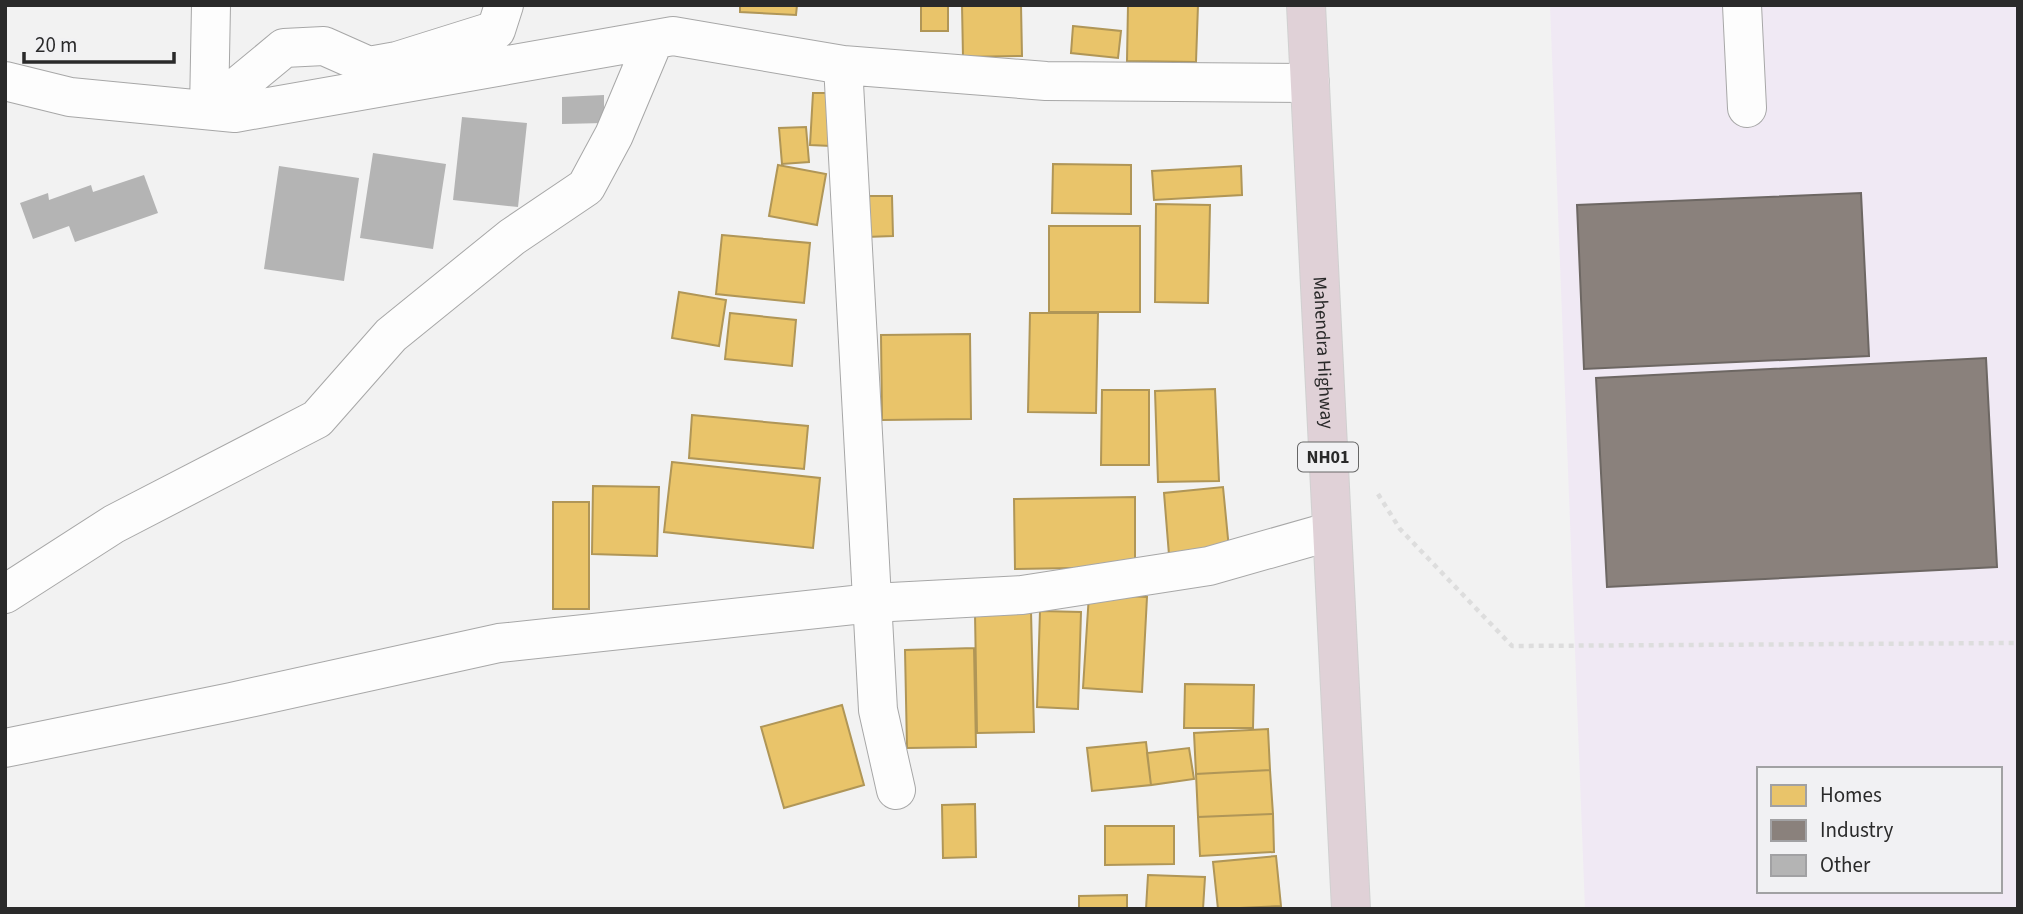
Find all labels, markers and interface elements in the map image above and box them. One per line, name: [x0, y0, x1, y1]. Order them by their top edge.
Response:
scale bar: [24, 21, 175, 65]
text: 20 m: [35, 30, 77, 60]
street label: Mahendra Highway: [1306, 276, 1341, 430]
road number: NH01: [1298, 443, 1358, 472]
legend: [1757, 767, 2002, 893]
text: Homes: [1820, 780, 1882, 810]
text: Industry: [1820, 815, 1893, 845]
text: Other: [1820, 850, 1871, 880]

